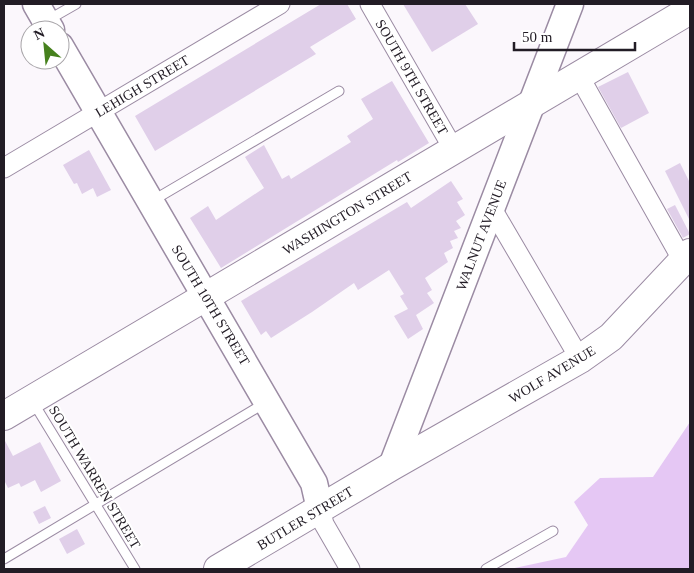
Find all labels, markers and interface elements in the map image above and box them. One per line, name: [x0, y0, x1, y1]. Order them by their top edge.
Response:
street label: SOUTH 9TH STREET: [372, 17, 451, 138]
north arrow: [20, 20, 70, 70]
scale bar: [514, 20, 635, 52]
text: N: [31, 25, 47, 43]
text: 50 m: [522, 29, 553, 45]
street label: LEHIGH STREET: [93, 52, 192, 120]
street label: WASHINGTON STREET: [280, 169, 415, 258]
street label: WALNUT AVENUE: [453, 178, 509, 293]
street label: SOUTH 10TH STREET: [169, 242, 253, 369]
street label: WOLF AVENUE: [506, 343, 598, 406]
street label: SOUTH WARREN STREET: [46, 403, 143, 552]
street label: BUTLER STREET: [255, 484, 356, 553]

